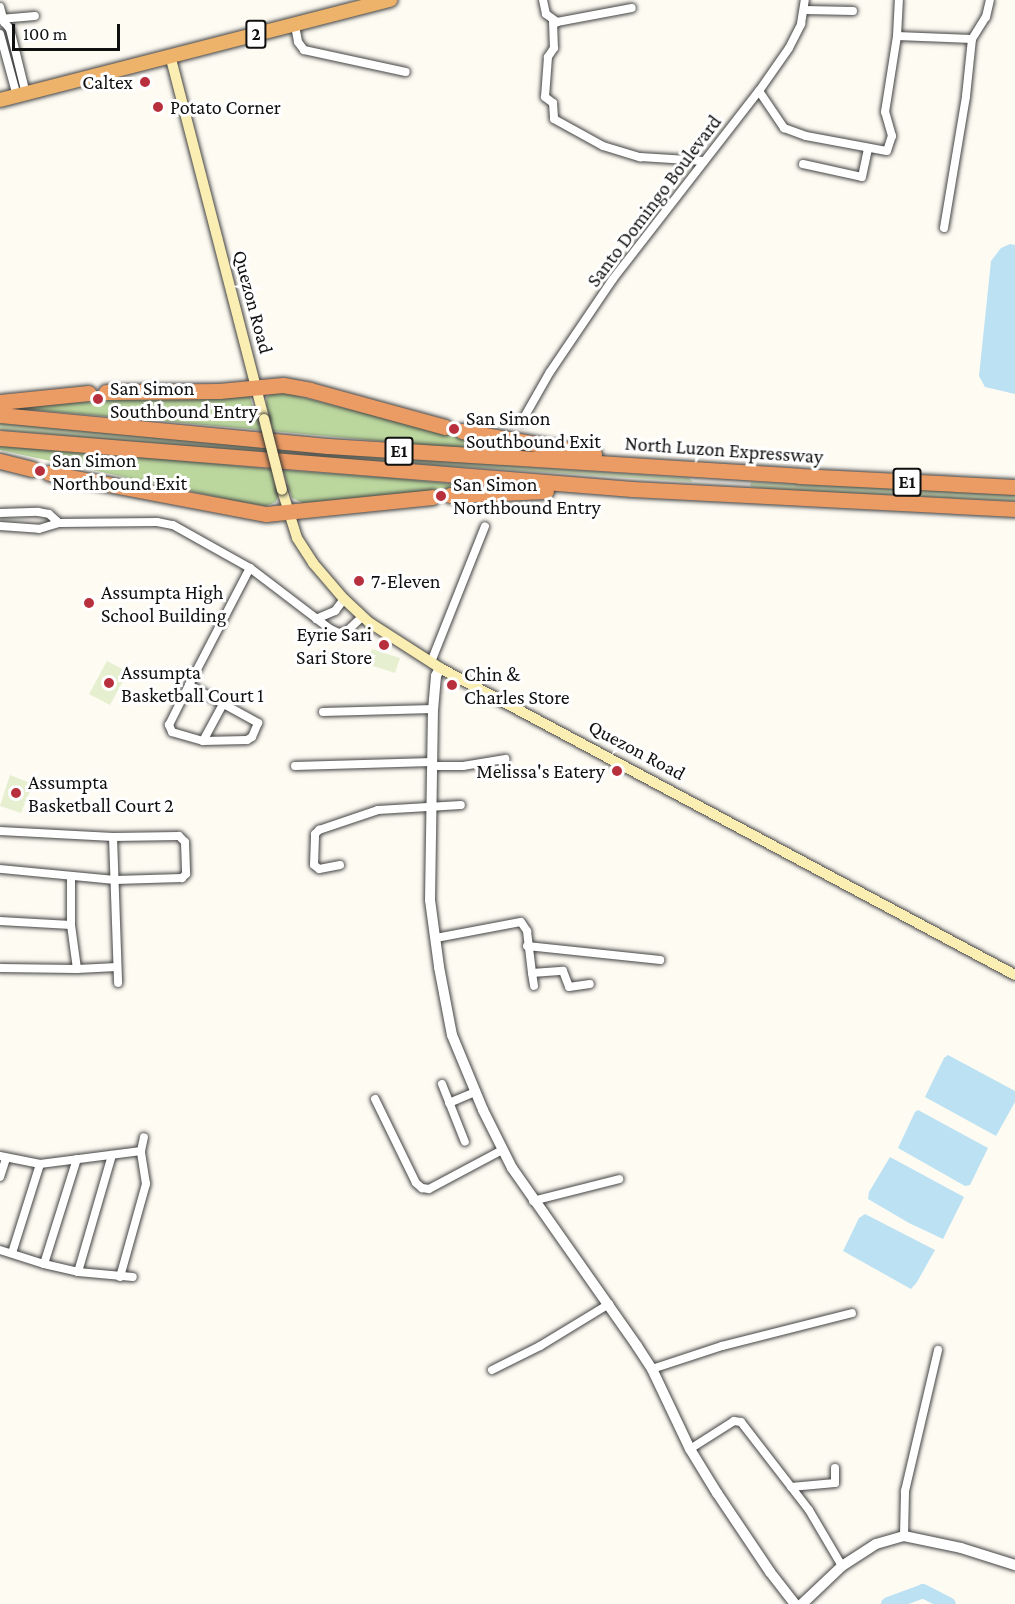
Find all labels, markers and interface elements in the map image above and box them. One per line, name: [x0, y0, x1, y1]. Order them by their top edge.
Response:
scale bar: [15, 12, 123, 50]
road number: 2: [244, 19, 268, 49]
text: 100 m: [23, 24, 67, 44]
place label: Caltex: [82, 70, 133, 94]
marker: Caltex: [138, 75, 152, 89]
place label: Potato Corner: [170, 95, 281, 119]
marker: Potato Corner: [151, 100, 165, 114]
street label: Santo Domingo Boulevard: [582, 110, 726, 292]
street label: Quezon Road: [228, 248, 278, 356]
place label: San Simon Southbound Entry: [110, 376, 258, 423]
marker: San Simon Southbound Entry: [91, 392, 105, 406]
place label: San Simon Southbound Exit: [466, 406, 601, 453]
marker: San Simon Southbound Exit: [447, 422, 461, 436]
street label: North Luzon Expressway: [624, 431, 824, 469]
road number: E1: [384, 436, 414, 466]
place label: San Simon Northbound Exit: [52, 448, 187, 495]
marker: San Simon Northbound Exit: [33, 464, 47, 478]
road number: E1: [892, 467, 922, 497]
place label: San Simon Northbound Entry: [453, 472, 601, 519]
marker: San Simon Northbound Entry: [434, 489, 448, 503]
place label: 7-Eleven: [371, 569, 441, 593]
marker: 7-Eleven: [352, 574, 366, 588]
place label: Assumpta High School Building: [101, 580, 226, 627]
marker: Assumpta High School Building: [82, 596, 96, 610]
place label: Eyrie Sari Sari Store: [296, 622, 372, 669]
marker: Eyrie Sari Sari Store: [377, 638, 391, 652]
place label: Assumpta Basketball Court 1: [121, 660, 264, 707]
place label: Chin & Charles Store: [464, 662, 570, 709]
marker: Assumpta Basketball Court 1: [102, 676, 116, 690]
marker: Chin & Charles Store: [445, 678, 459, 692]
street label: Quezon Road: [584, 714, 690, 786]
place label: Melissa's Eatery: [476, 759, 605, 783]
marker: Melissa's Eatery: [610, 764, 624, 778]
place label: Assumpta Basketball Court 2: [28, 770, 174, 817]
marker: Assumpta Basketball Court 2: [9, 786, 23, 800]

